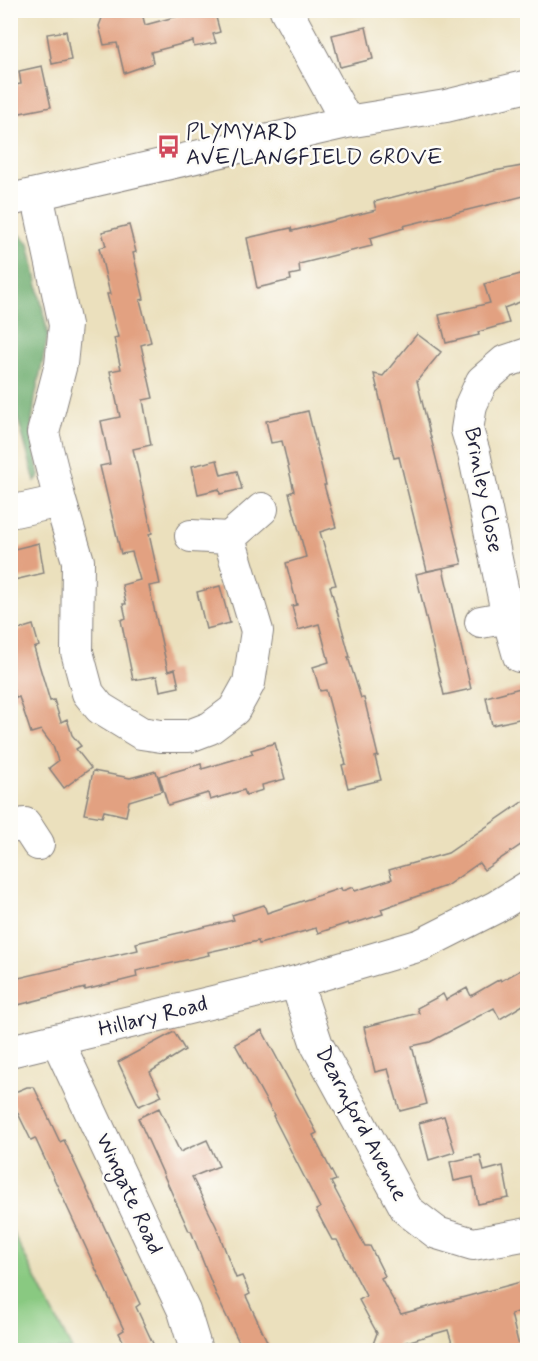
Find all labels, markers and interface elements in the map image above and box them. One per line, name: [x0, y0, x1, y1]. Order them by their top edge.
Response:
place label: PLYMYARD AVE/LANGFIELD GROVE: [186, 119, 443, 172]
bus stop icon: PLYMYARD AVE/LANGFIELD GROVE: [155, 133, 181, 159]
street label: Brinley Close: [457, 425, 509, 555]
street label: Hillary Road: [95, 990, 211, 1044]
street label: Dearnford Avenue: [307, 1042, 414, 1207]
street label: Wingate Road: [86, 1129, 169, 1260]

